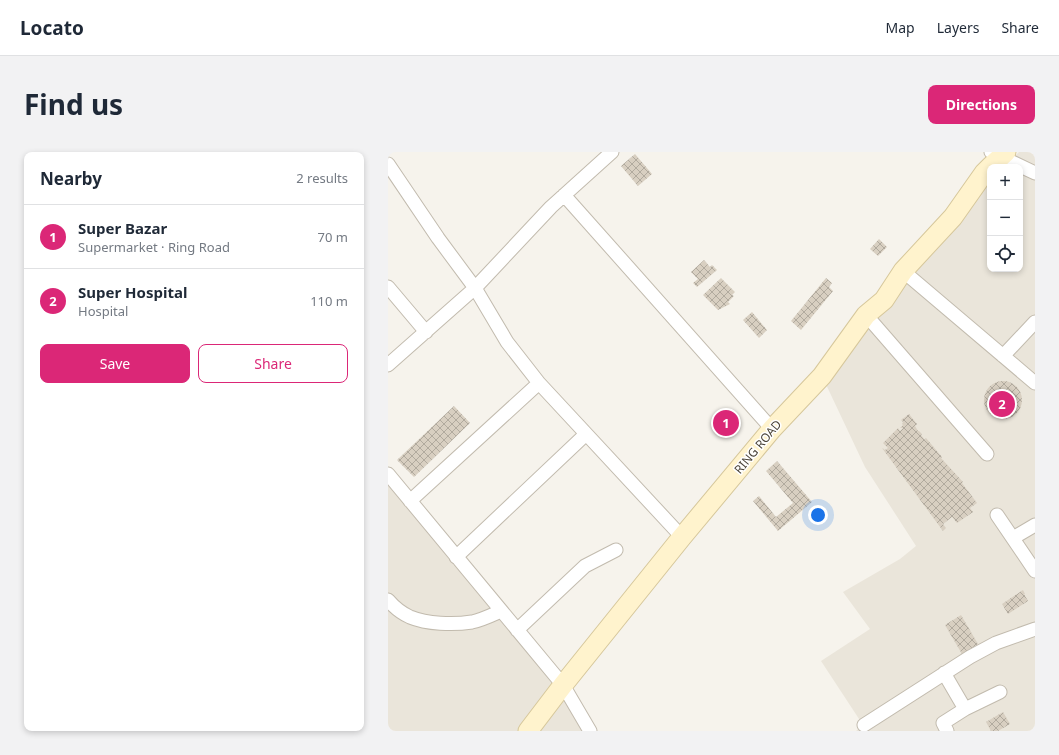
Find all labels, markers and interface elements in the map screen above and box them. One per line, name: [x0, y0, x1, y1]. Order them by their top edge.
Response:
text: Locato: [20, 15, 84, 41]
text: Map: [886, 18, 915, 37]
text: Layers: [937, 18, 979, 37]
text: Share: [1001, 18, 1039, 37]
text: Find us: [24, 85, 123, 123]
button: Directions: [928, 85, 1035, 124]
map controls: [987, 164, 1023, 272]
button: +: [987, 164, 1023, 200]
text: Nearby: [40, 167, 102, 190]
text: 2 results: [296, 169, 348, 187]
button: −: [987, 200, 1023, 236]
text: Super Bazar: [78, 218, 167, 238]
text: 1: [49, 228, 57, 246]
text: 70 m: [318, 228, 348, 246]
button: locate: [987, 236, 1023, 272]
text: Supermarket · Ring Road: [78, 238, 230, 256]
text: Super Hospital: [78, 282, 187, 302]
text: 2: [49, 292, 57, 310]
text: 110 m: [310, 292, 348, 310]
text: Hospital: [78, 302, 128, 320]
button: Save: [40, 344, 190, 383]
button: Share: [198, 344, 348, 383]
pin: 2: [989, 389, 1015, 419]
pin: 1: [713, 408, 739, 438]
street label: RING ROAD: [730, 416, 785, 477]
your location: [808, 505, 828, 525]

